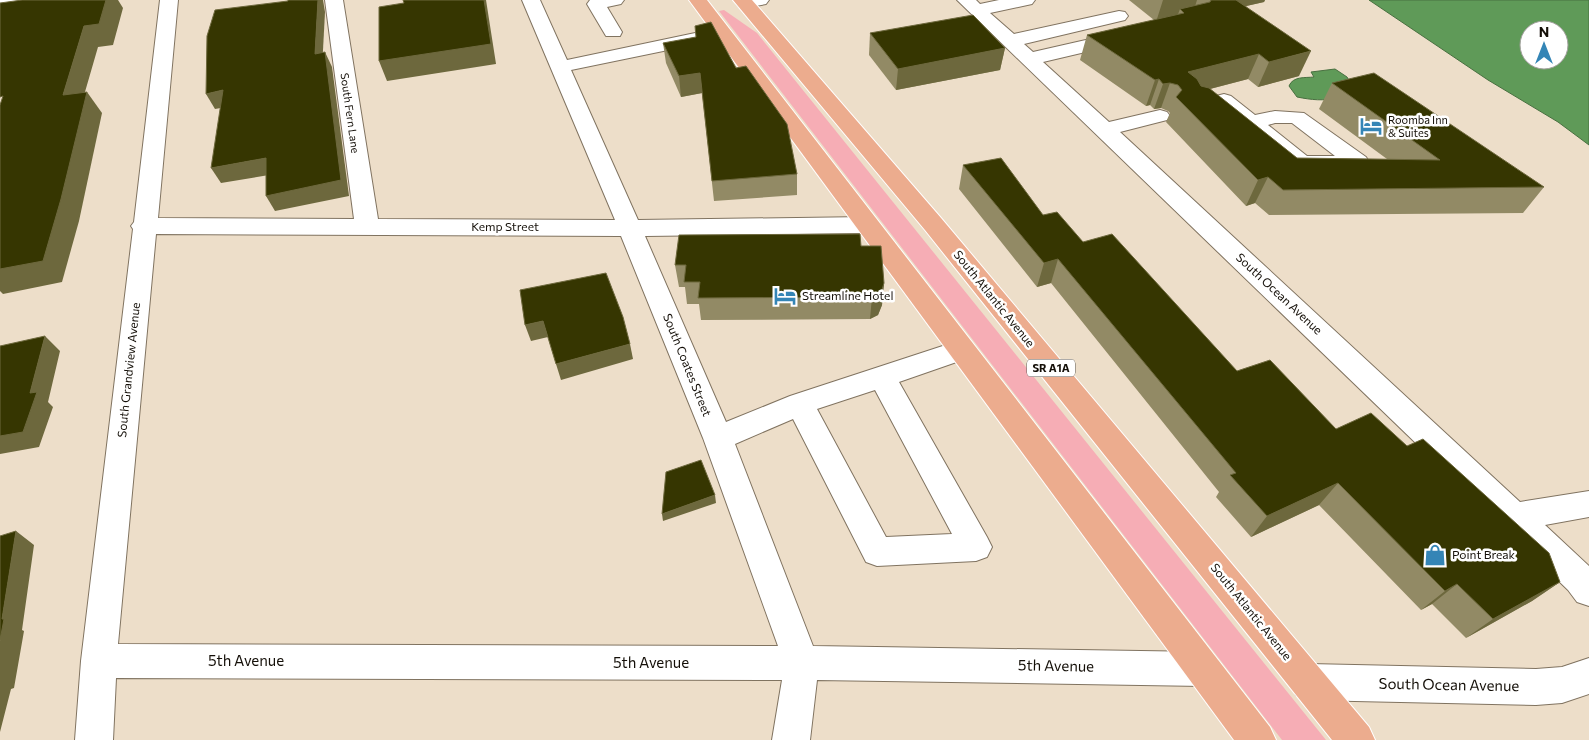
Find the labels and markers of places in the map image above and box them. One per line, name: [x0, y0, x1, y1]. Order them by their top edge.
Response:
hotel icon: Roomba Inn & Suites: [1358, 113, 1384, 139]
place label: Roomba Inn & Suites: [1388, 113, 1448, 139]
hotel icon: Streamline Hotel: [772, 283, 798, 309]
place label: Streamline Hotel: [802, 288, 893, 302]
shop icon: Point Break: [1422, 542, 1448, 568]
place label: Point Break: [1452, 547, 1516, 561]

